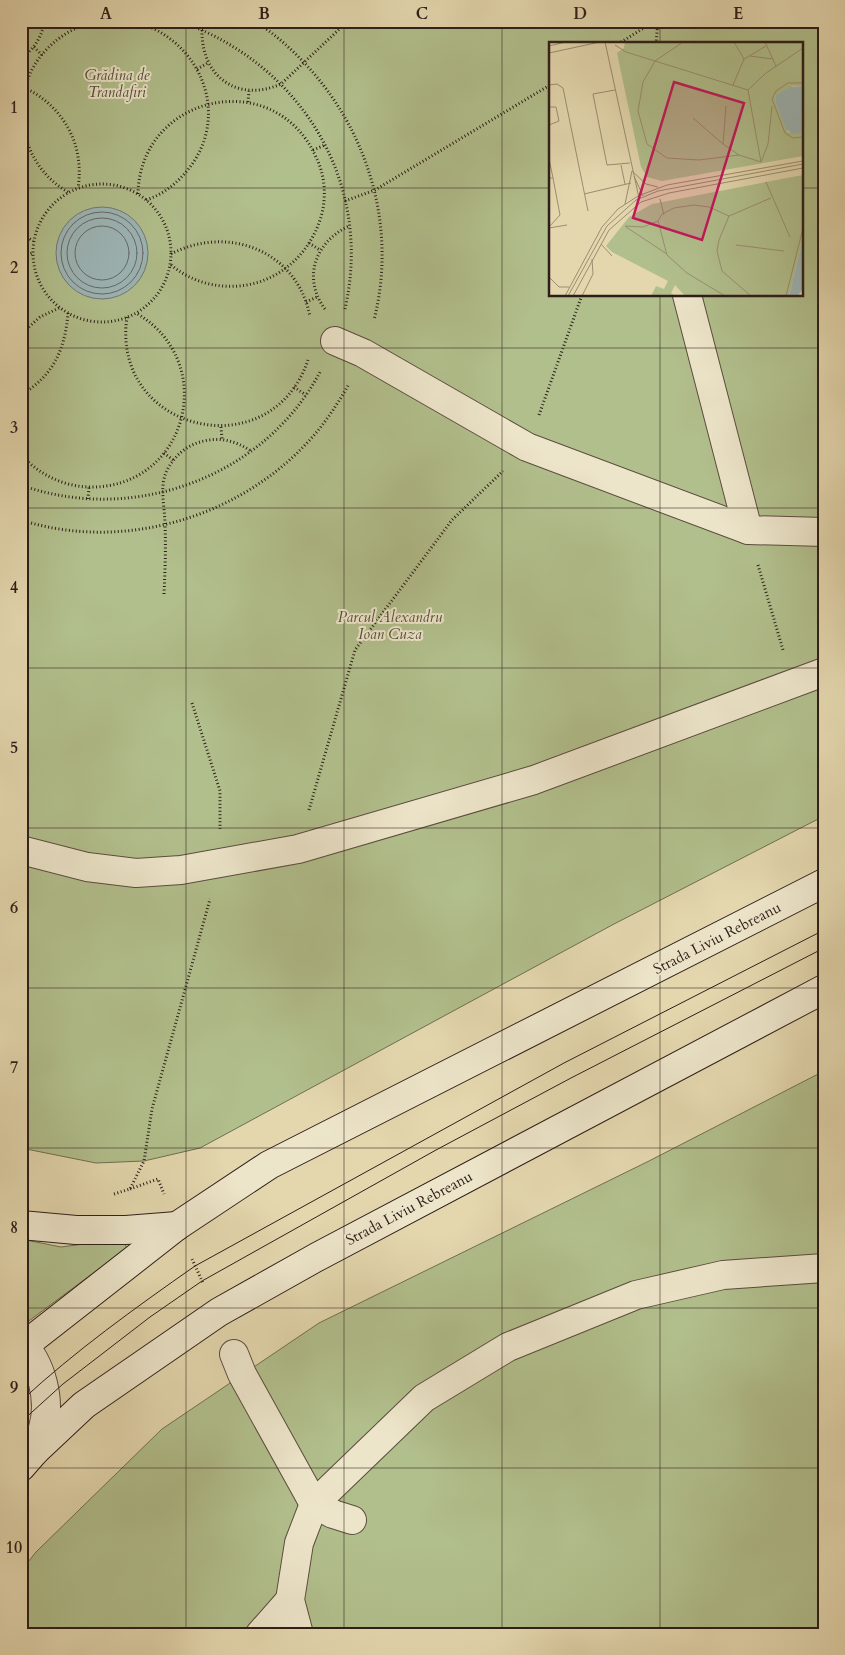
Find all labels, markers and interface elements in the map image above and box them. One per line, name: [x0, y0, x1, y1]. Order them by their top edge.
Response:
text: A: [100, 3, 112, 25]
text: B: [258, 3, 270, 25]
text: C: [416, 3, 428, 25]
text: D: [573, 3, 587, 25]
text: E: [733, 3, 743, 25]
inset map: [549, 42, 802, 296]
park label: Grădina de Trandafiri: [84, 65, 150, 102]
text: 1: [10, 97, 18, 119]
text: 2: [10, 257, 18, 279]
text: 3: [10, 417, 18, 439]
text: 4: [10, 577, 18, 599]
park label: Parcul Alexandru Ioan Cuza: [338, 607, 443, 644]
text: 5: [10, 737, 18, 759]
text: 6: [10, 897, 18, 919]
street label: Strada Liviu Rebreanu: [650, 897, 784, 979]
text: 7: [10, 1057, 18, 1079]
street label: Strada Liviu Rebreanu: [342, 1166, 476, 1250]
text: 8: [10, 1217, 18, 1239]
text: 9: [10, 1377, 18, 1399]
text: 10: [6, 1537, 22, 1559]

